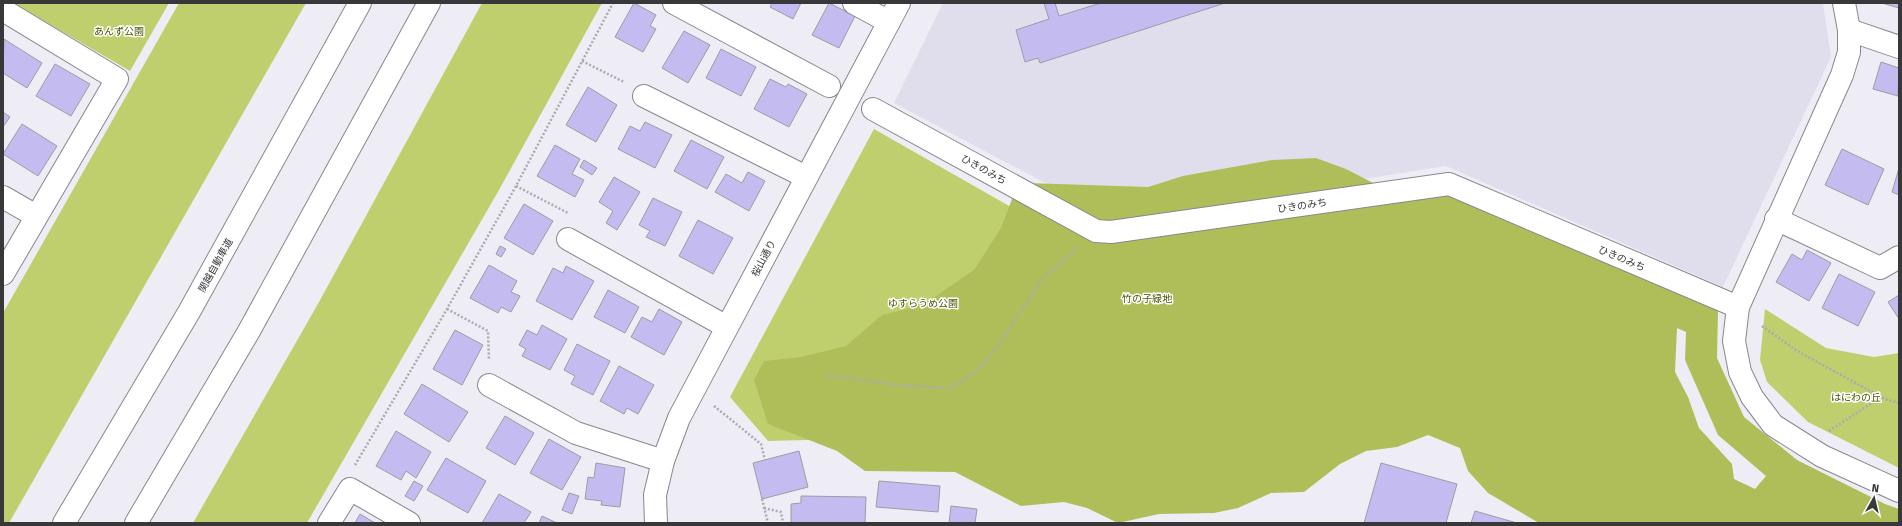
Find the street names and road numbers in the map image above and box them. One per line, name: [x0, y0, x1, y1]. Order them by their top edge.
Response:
street label: ひきのみち: [959, 153, 1008, 187]
street label: ひきのみち: [1277, 197, 1328, 215]
street label: 関越自動車道: [196, 236, 236, 295]
street label: 桜山通り: [749, 238, 779, 279]
street label: ひきのみち: [1596, 244, 1647, 274]

